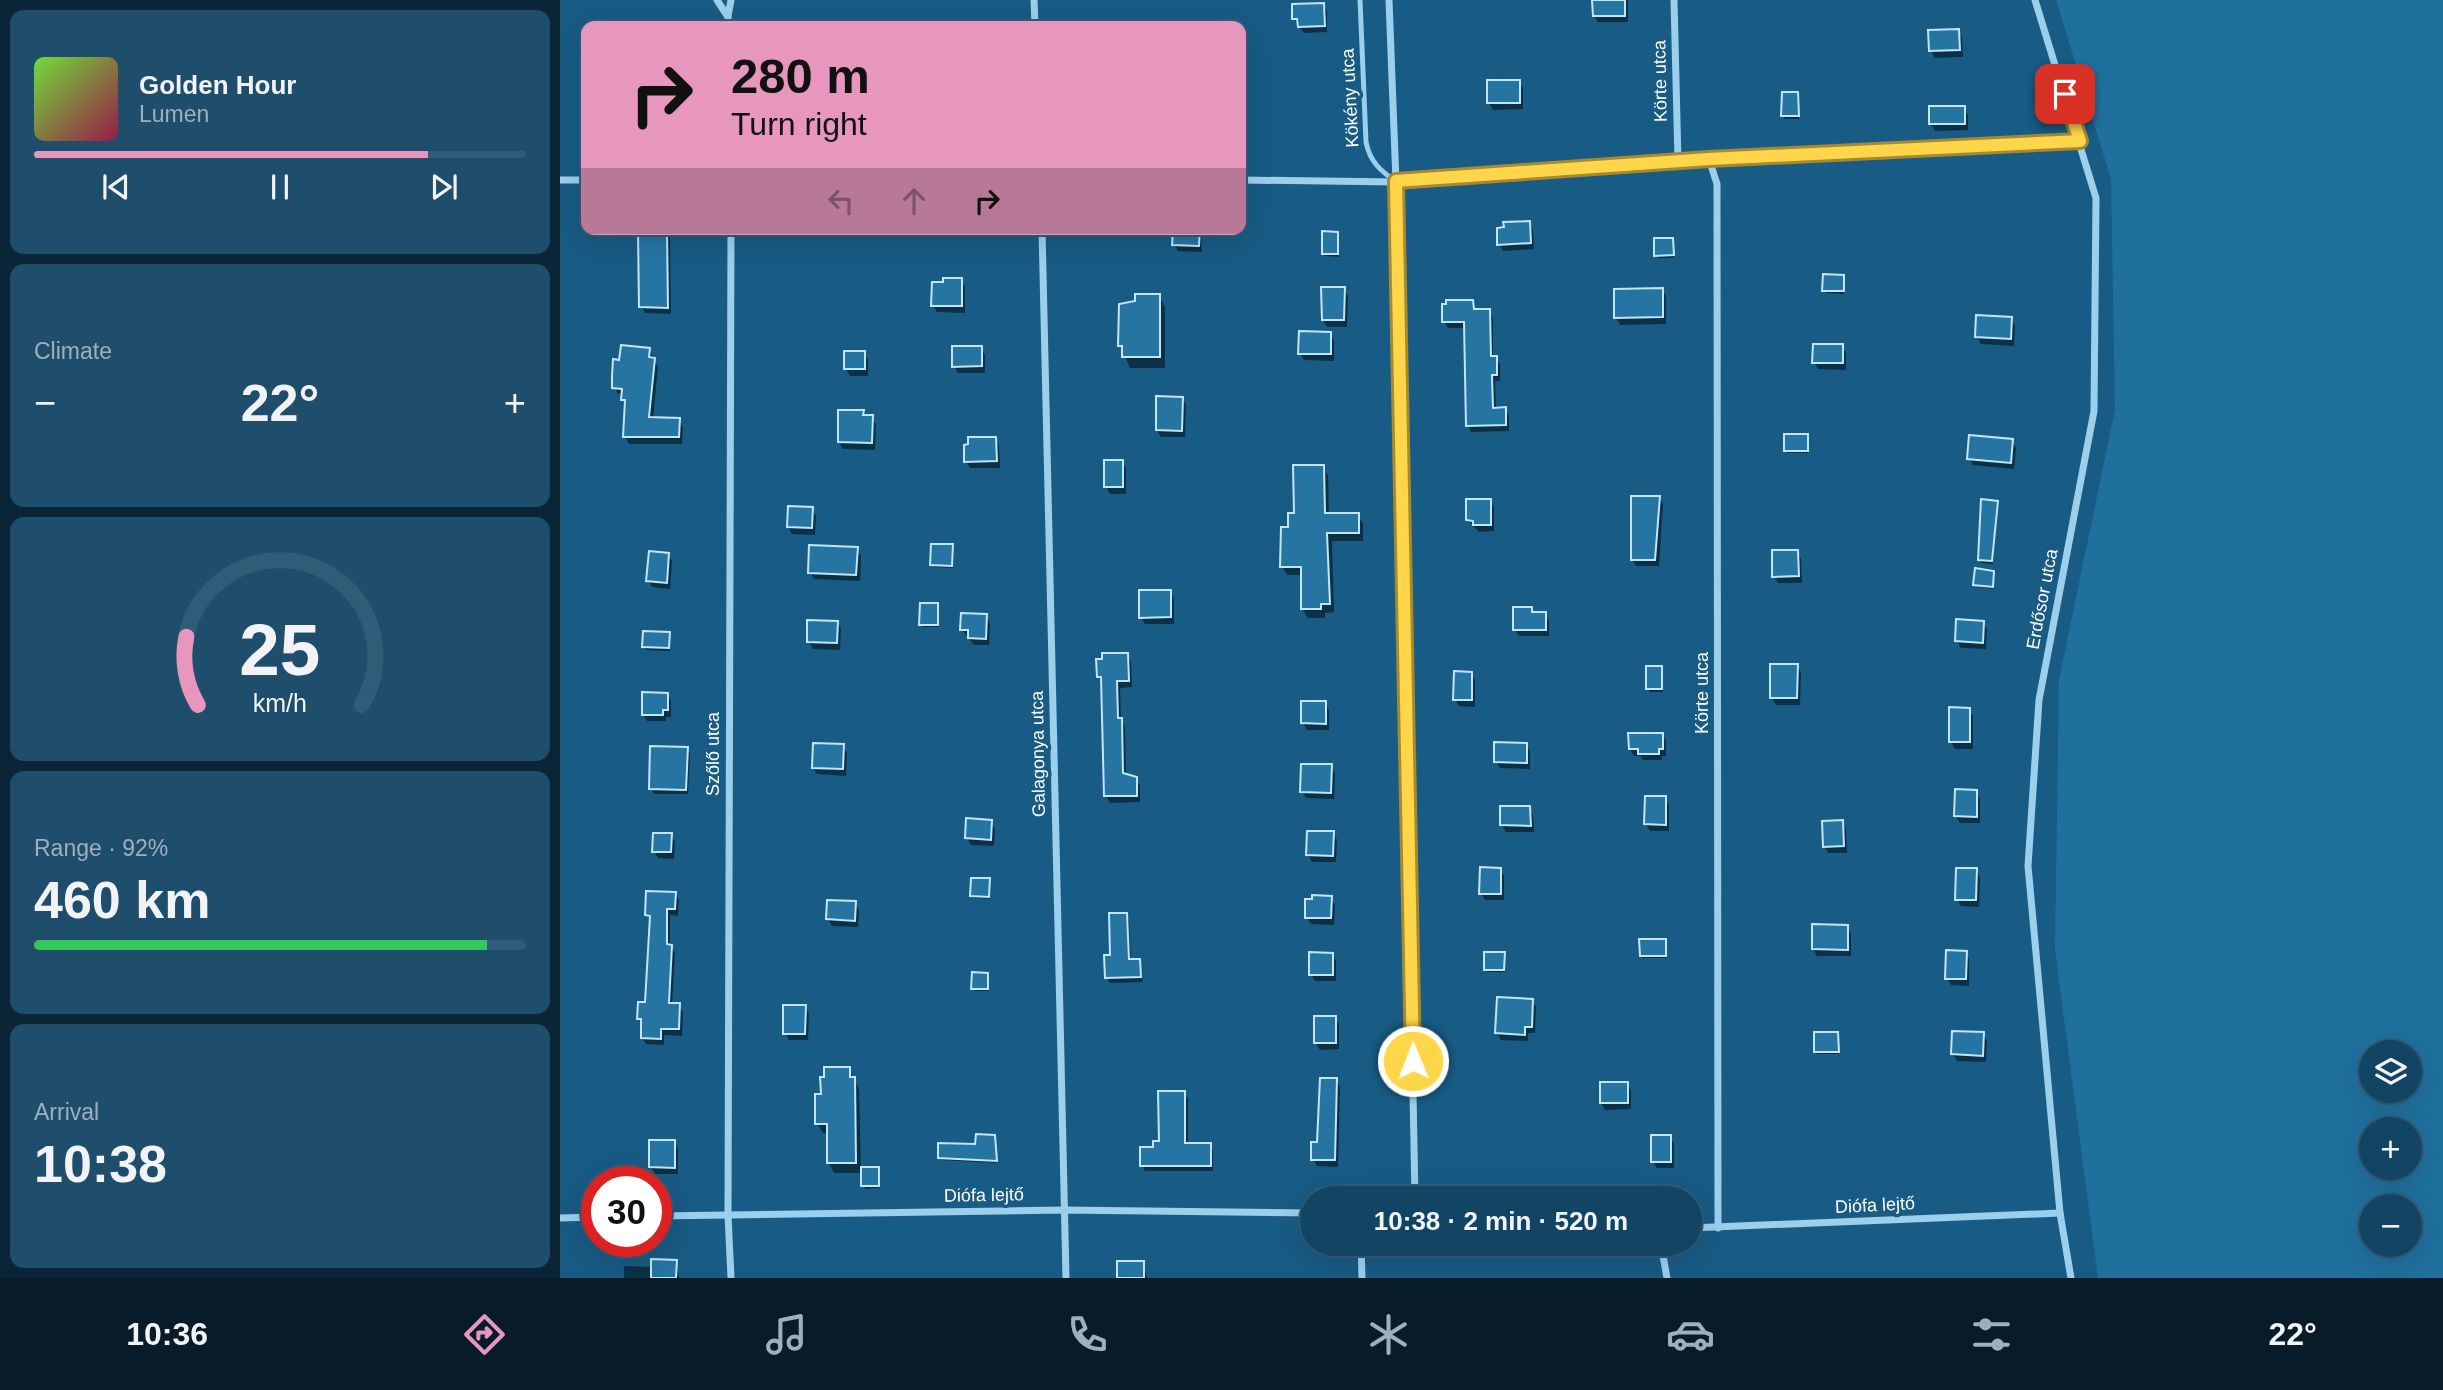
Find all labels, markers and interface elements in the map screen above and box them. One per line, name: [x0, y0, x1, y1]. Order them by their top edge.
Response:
street label: Körte utca: [1649, 39, 1671, 122]
street label: Kökény utca: [1337, 47, 1363, 148]
icon: right: [616, 49, 707, 140]
text: 280 m: [731, 49, 870, 103]
pin: [2035, 64, 2095, 124]
text: Golden Hour: [139, 70, 296, 100]
icon: arrive: [2046, 75, 2084, 113]
text: Lumen: [139, 101, 209, 127]
text: Turn right: [731, 106, 867, 142]
icon: previous: [97, 168, 135, 206]
icon: pause: [261, 168, 299, 206]
icon: next: [425, 168, 463, 206]
icon: left: [822, 182, 860, 220]
icon: ahead: [895, 182, 933, 220]
icon: right: [968, 182, 1006, 220]
text: Climate: [34, 338, 112, 364]
text: 22°: [241, 374, 319, 432]
text: −: [34, 382, 56, 424]
text: +: [504, 382, 526, 424]
street label: Erdősor utca: [2022, 546, 2062, 651]
text: 25: [240, 609, 320, 690]
street label: Körte utca: [1692, 651, 1712, 734]
text: km/h: [253, 689, 307, 717]
street label: Galagonya utca: [1027, 690, 1049, 817]
street label: Szőlő utca: [703, 711, 723, 796]
text: Range · 92%: [34, 835, 168, 861]
text: 460 km: [34, 871, 210, 929]
position arrow: [1376, 1024, 1450, 1098]
map controls: [2359, 1040, 2422, 1257]
button: layers: [2359, 1040, 2422, 1103]
text: Arrival: [34, 1099, 99, 1125]
button: +: [2359, 1117, 2422, 1180]
text: 10:38: [34, 1135, 167, 1193]
speed limit sign: 30: [581, 1166, 672, 1257]
street label: Diófa lejtő: [944, 1184, 1024, 1206]
street label: Diófa lejtő: [1835, 1193, 1915, 1217]
button: −: [2359, 1194, 2422, 1257]
text: 10:38 · 2 min · 520 m: [1374, 1206, 1628, 1236]
icon: directions: [460, 1310, 509, 1359]
icon: music: [762, 1310, 811, 1359]
icon: phone: [1063, 1310, 1112, 1359]
icon: climate: [1364, 1310, 1413, 1359]
icon: car: [1666, 1310, 1715, 1359]
icon: filters: [1967, 1310, 2016, 1359]
text: 10:36: [126, 1316, 208, 1352]
text: 22°: [2268, 1316, 2317, 1352]

